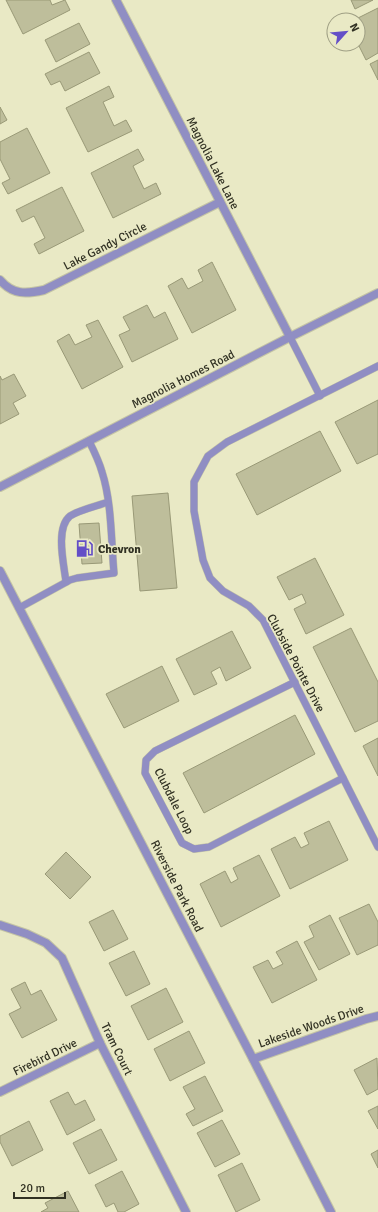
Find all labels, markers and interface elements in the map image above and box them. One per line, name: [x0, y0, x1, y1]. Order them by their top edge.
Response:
north arrow: [326, 12, 366, 52]
text: N: [347, 21, 362, 34]
street label: Magnolia Lake Lane: [183, 114, 242, 212]
street label: Lake Gandy Circle: [61, 219, 149, 274]
street label: Magnolia Homes Road: [129, 347, 237, 412]
fuel station icon: Chevron: [75, 539, 95, 559]
place label: Chevron: [98, 542, 141, 557]
street label: Clubside Pointe Drive: [263, 612, 328, 715]
street label: Clubdale Loop: [150, 765, 197, 837]
street label: Riverside Park Road: [147, 838, 206, 935]
street label: Lakeside Woods Drive: [256, 1001, 366, 1052]
street label: Tram Court: [97, 1020, 136, 1078]
street label: Firebird Drive: [11, 1035, 80, 1079]
scale bar: [14, 1174, 65, 1200]
text: 20 m: [20, 1181, 45, 1196]

